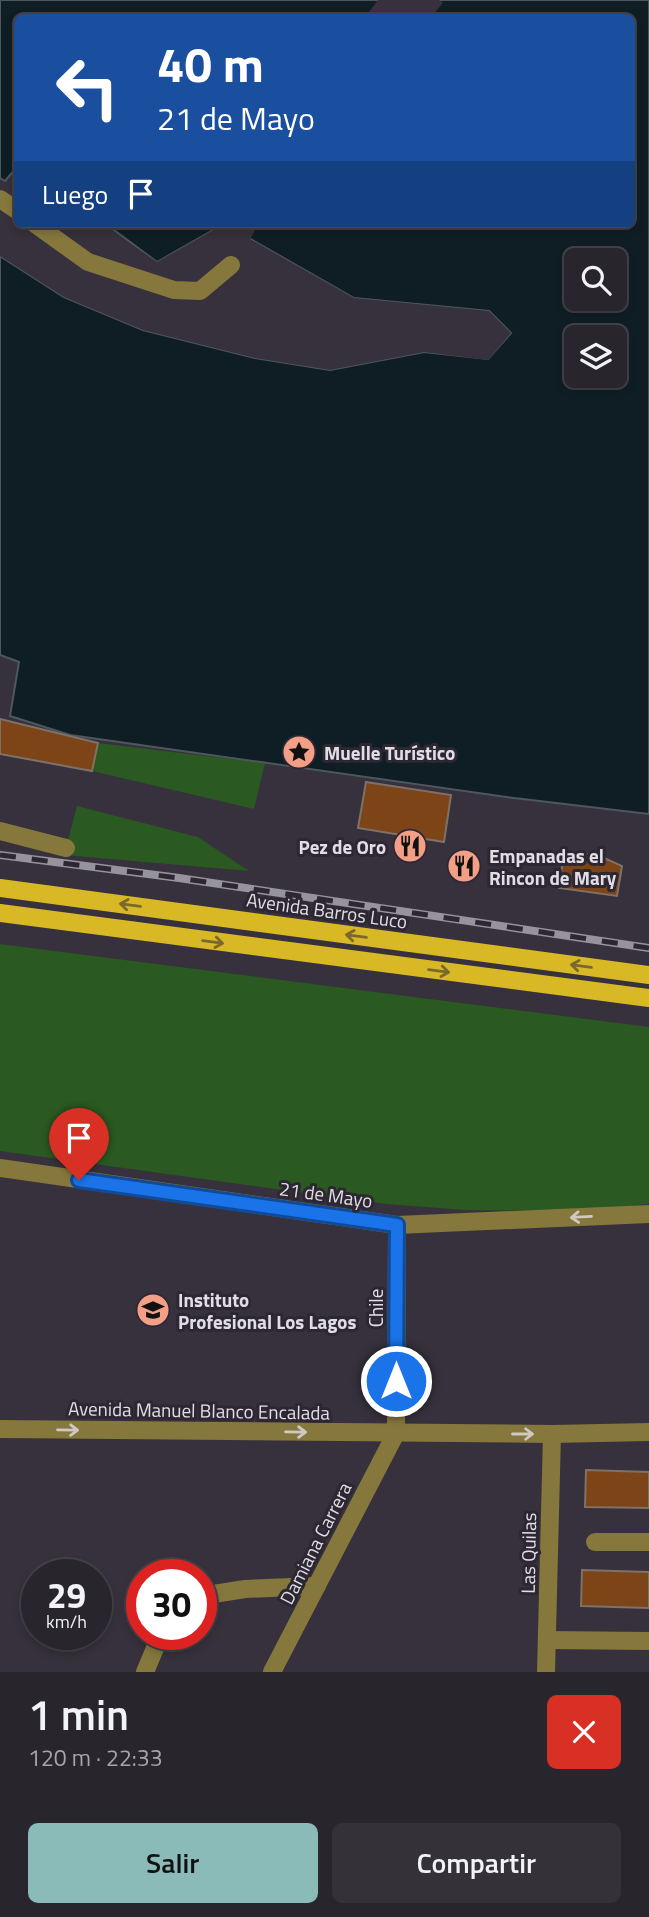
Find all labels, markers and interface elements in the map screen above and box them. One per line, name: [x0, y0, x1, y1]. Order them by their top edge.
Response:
text: 40 m: [157, 26, 264, 101]
icon: left: [42, 42, 133, 133]
text: 21 de Mayo: [157, 94, 315, 142]
text: Luego: [42, 175, 108, 214]
icon: arrive: [122, 175, 160, 213]
map controls: [564, 248, 627, 388]
button: search: [564, 248, 627, 311]
button: layers: [564, 325, 627, 388]
place icon: Muelle Turístico: [280, 733, 318, 771]
place label: Muelle Turístico: [324, 738, 455, 767]
restaurant icon: Pez de Oro: [391, 827, 429, 865]
place label: Pez de Oro: [298, 832, 386, 861]
place label: Empanadas el Rincon de Mary: [489, 841, 617, 892]
restaurant icon: Empanadas el Rincon de Mary: [445, 847, 483, 885]
street label: Avenida Barros Luco: [245, 884, 409, 936]
one-way arrow: [120, 899, 142, 912]
one-way arrow: [345, 929, 368, 942]
one-way arrow: [202, 935, 224, 948]
one-way arrow: [570, 959, 593, 972]
one-way arrow: [427, 965, 450, 978]
pin: [49, 1108, 109, 1180]
icon: arrive: [60, 1119, 98, 1157]
street label: 21 de Mayo: [278, 1173, 374, 1215]
one-way arrow: [570, 1211, 593, 1224]
place label: Instituto Profesional Los Lagos: [178, 1285, 356, 1336]
street label: Chile: [361, 1289, 390, 1327]
school or university icon: Instituto Profesional Los Lagos: [134, 1291, 172, 1329]
position arrow: [359, 1344, 433, 1418]
street label: Avenida Manuel Blanco Encalada: [68, 1393, 331, 1427]
one-way arrow: [56, 1423, 79, 1437]
one-way arrow: [284, 1425, 307, 1439]
one-way arrow: [511, 1427, 534, 1441]
street label: Damiana Carrera: [272, 1476, 358, 1609]
street label: Las Quilas: [513, 1512, 543, 1594]
speed limit sign: 30: [126, 1559, 217, 1650]
text: 29: [47, 1568, 86, 1622]
text: km/h: [46, 1608, 87, 1635]
text: 1 min: [28, 1682, 129, 1746]
button: close: [547, 1695, 621, 1769]
text: 120 m · 22:33: [28, 1740, 163, 1775]
button: Salir: [28, 1823, 318, 1903]
button: Compartir: [332, 1823, 621, 1903]

